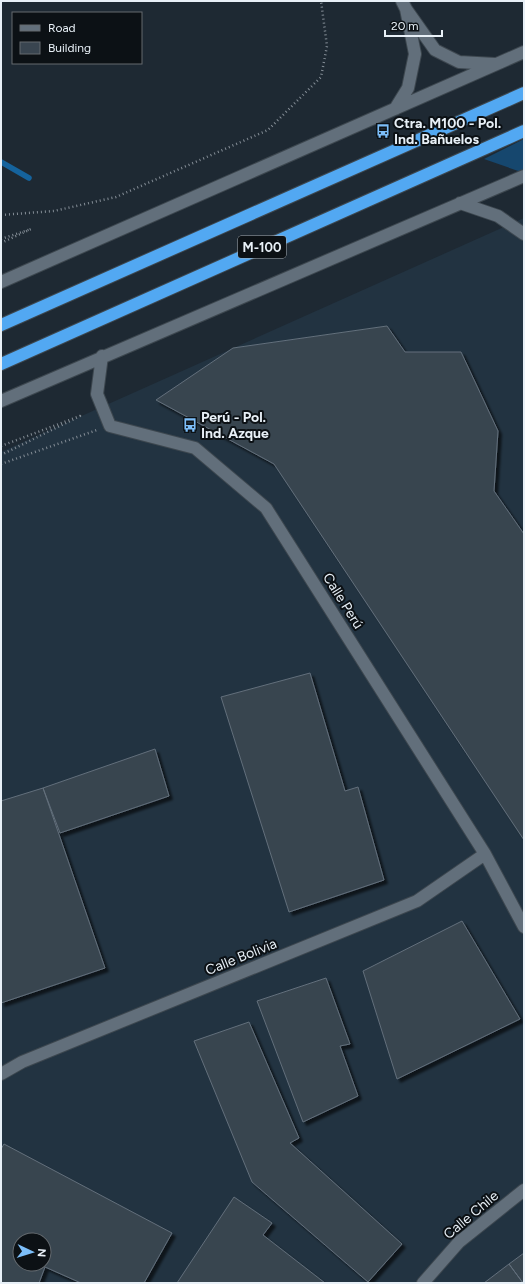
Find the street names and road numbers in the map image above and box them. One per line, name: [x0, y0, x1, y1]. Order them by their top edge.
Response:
road number: M-100: [238, 236, 286, 258]
street label: Calle Perú: [319, 570, 367, 632]
street label: Calle Bolivia: [203, 935, 279, 979]
street label: Calle Chile: [440, 1187, 502, 1243]

